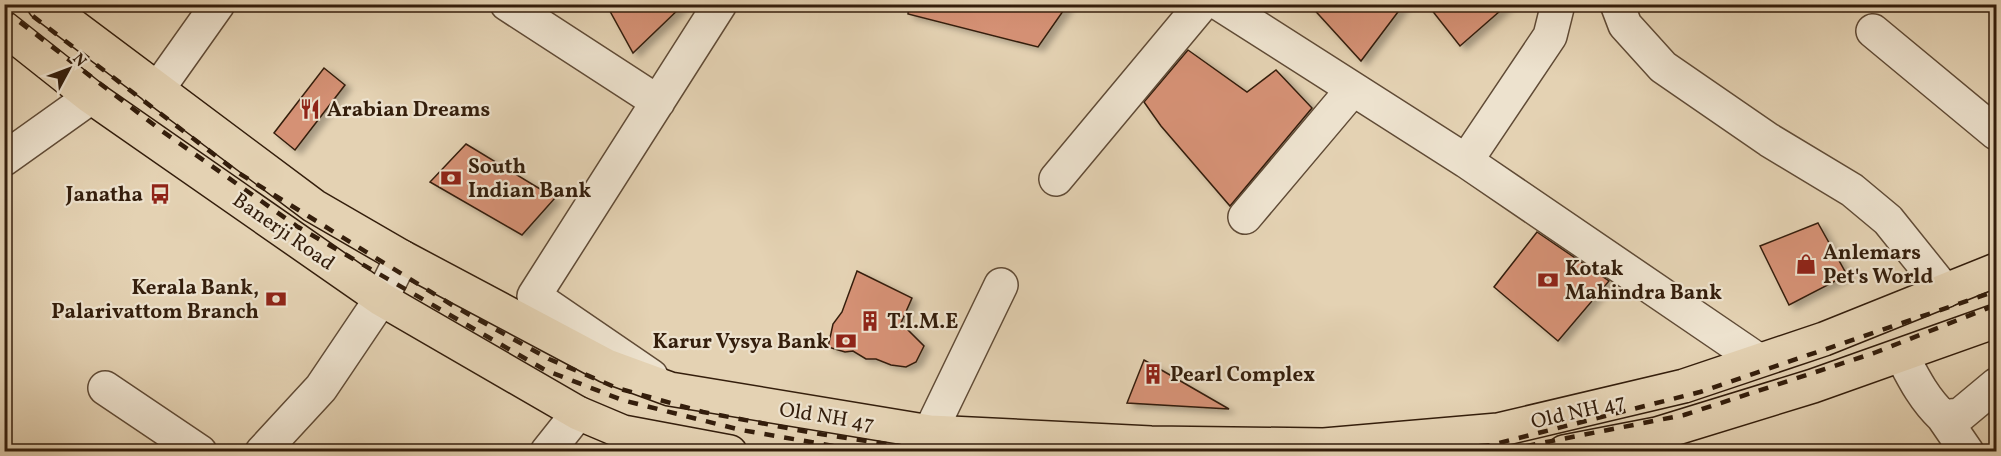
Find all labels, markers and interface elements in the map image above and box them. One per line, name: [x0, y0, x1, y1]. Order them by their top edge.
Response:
north arrow: [39, 39, 99, 99]
text: N: [67, 49, 91, 72]
place label: Arabian Dreams: [327, 96, 490, 125]
restaurant icon: Arabian Dreams: [298, 97, 322, 121]
place label: South Indian Bank: [468, 153, 592, 206]
bank icon: South Indian Bank: [439, 166, 463, 190]
place label: Janatha: [65, 181, 143, 210]
bus stop icon: Janatha: [148, 182, 172, 206]
street label: Banerji Road: [226, 186, 340, 278]
place label: Anlemars Pet's World: [1823, 239, 1933, 292]
shop icon: Anlemars Pet's World: [1794, 252, 1818, 276]
place label: Kotak Mahindra Bank: [1565, 255, 1722, 308]
bank icon: Kotak Mahindra Bank: [1536, 268, 1560, 292]
place label: Kerala Bank, Palarivattom Branch: [51, 274, 259, 327]
bank icon: Kerala Bank, Palarivattom Branch: [264, 287, 288, 311]
place label: T.I.M.E: [887, 308, 958, 337]
building icon: T.I.M.E: [858, 309, 882, 333]
place label: Karur Vysya Bank: [653, 328, 829, 357]
bank icon: Karur Vysya Bank: [834, 329, 858, 353]
place label: Pearl Complex: [1170, 361, 1315, 390]
building icon: Pearl Complex: [1141, 362, 1165, 386]
street label: Old NH 47: [1528, 388, 1628, 437]
street label: Old NH 47: [777, 396, 876, 439]

